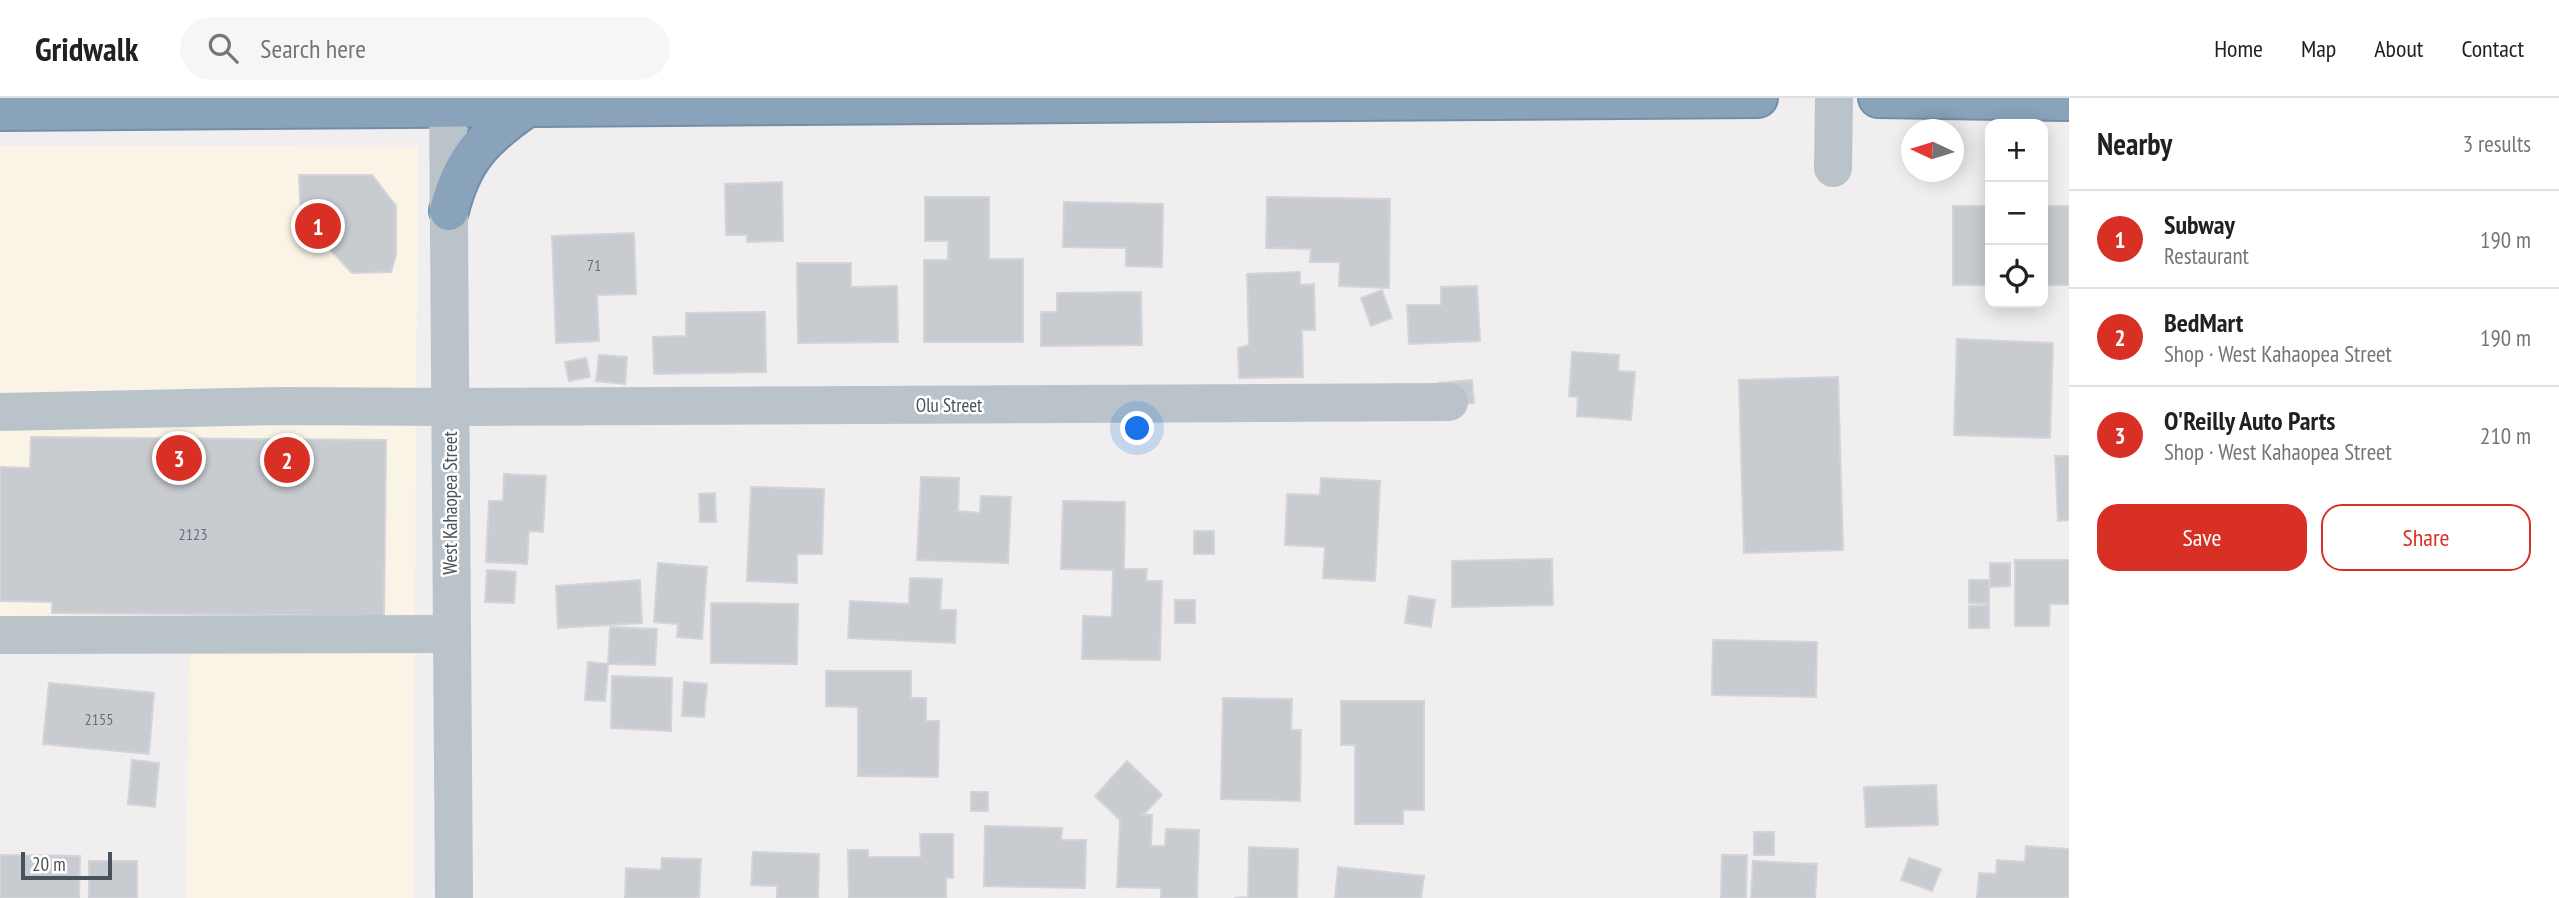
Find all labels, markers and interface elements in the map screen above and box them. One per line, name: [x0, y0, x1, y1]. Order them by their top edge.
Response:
search box: [180, 17, 670, 80]
text: Gridwalk: [35, 27, 138, 70]
icon: search: [204, 29, 242, 67]
text: Search here: [260, 32, 366, 65]
text: Home: [2214, 33, 2263, 64]
text: Map: [2301, 33, 2336, 64]
text: About: [2374, 33, 2423, 64]
text: Contact: [2461, 33, 2524, 64]
north arrow: [1901, 119, 1964, 182]
map controls: [1985, 119, 2048, 308]
button: +: [1985, 119, 2048, 182]
text: Nearby: [2097, 124, 2172, 163]
text: 3 results: [2463, 129, 2531, 158]
button: −: [1985, 182, 2048, 245]
pin: 1: [295, 200, 341, 252]
text: Subway: [2164, 208, 2235, 241]
text: 1: [2115, 225, 2126, 254]
text: 190 m: [2480, 225, 2531, 254]
text: Restaurant: [2164, 241, 2249, 270]
button: locate: [1985, 245, 2048, 308]
house number: 71: [587, 255, 601, 275]
text: BedMart: [2164, 306, 2243, 339]
text: 2: [2115, 323, 2126, 352]
text: 190 m: [2480, 323, 2531, 352]
text: Shop · West Kahaopea Street: [2164, 339, 2392, 368]
street label: Olu Street: [916, 393, 983, 417]
text: O'Reilly Auto Parts: [2164, 404, 2335, 437]
your location: [1120, 411, 1154, 445]
text: 3: [2115, 421, 2126, 450]
text: 210 m: [2480, 421, 2531, 450]
street label: West Kahaopea Street: [438, 431, 462, 575]
pin: 3: [156, 432, 202, 484]
pin: 2: [264, 434, 310, 486]
text: Shop · West Kahaopea Street: [2164, 437, 2392, 466]
button: Save: [2097, 504, 2307, 571]
button: Share: [2321, 504, 2531, 571]
house number: 2123: [179, 524, 207, 544]
house number: 2155: [85, 709, 113, 729]
scale bar: [21, 849, 112, 881]
text: 20 m: [32, 852, 66, 876]

